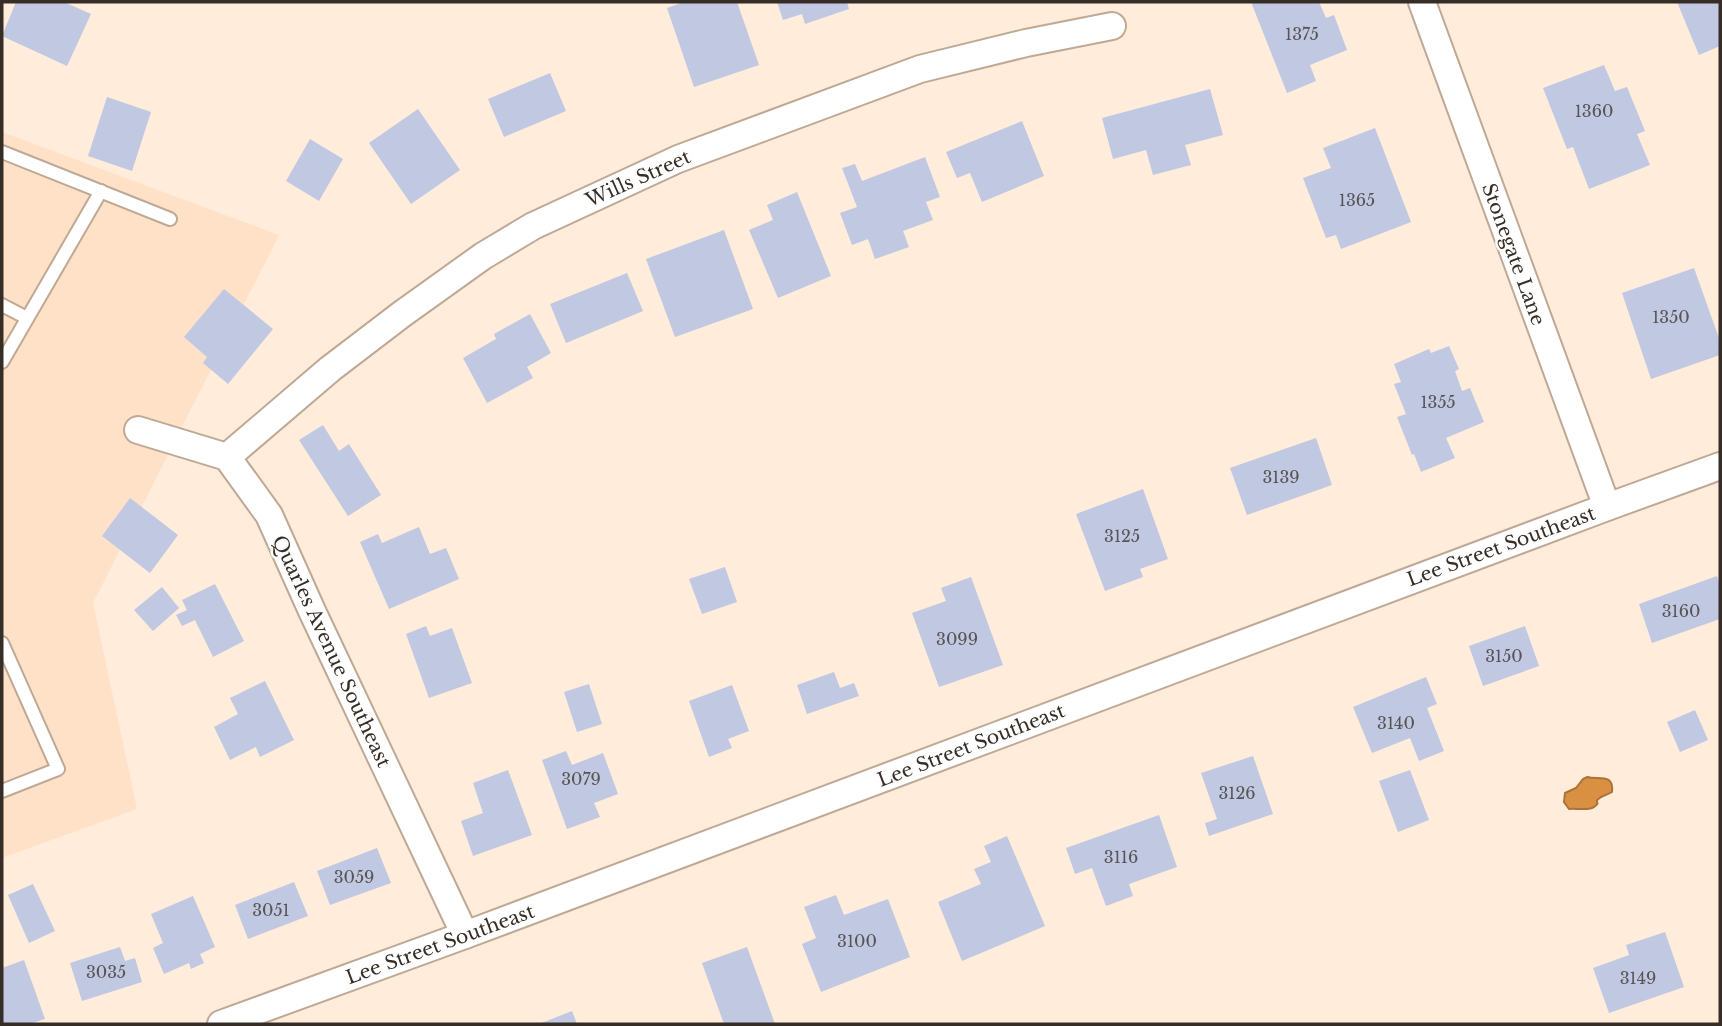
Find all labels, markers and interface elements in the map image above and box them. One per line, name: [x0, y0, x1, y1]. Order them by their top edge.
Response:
house number: 1375: [1285, 24, 1319, 44]
house number: 1360: [1575, 101, 1613, 121]
street label: Wills Street: [581, 145, 695, 212]
street label: Stonegate Lane: [1477, 180, 1550, 328]
house number: 1365: [1339, 190, 1375, 210]
house number: 1350: [1652, 307, 1690, 327]
house number: 1355: [1420, 392, 1456, 412]
house number: 3139: [1262, 467, 1300, 487]
street label: Lee Street Southeast: [1404, 501, 1599, 591]
house number: 3125: [1104, 526, 1140, 546]
street label: Quarles Avenue Southeast: [268, 532, 396, 772]
house number: 3160: [1662, 601, 1700, 621]
house number: 3099: [936, 629, 978, 649]
house number: 3150: [1485, 646, 1523, 666]
street label: Lee Street Southeast: [874, 699, 1069, 792]
house number: 3140: [1377, 713, 1415, 733]
house number: 3079: [561, 769, 601, 789]
house number: 3126: [1218, 783, 1256, 803]
house number: 3116: [1104, 847, 1138, 867]
house number: 3059: [334, 867, 374, 887]
street label: Lee Street Southeast: [343, 899, 538, 989]
house number: 3051: [252, 900, 290, 920]
house number: 3100: [837, 931, 877, 951]
house number: 3035: [86, 962, 126, 982]
house number: 3149: [1620, 968, 1656, 988]

